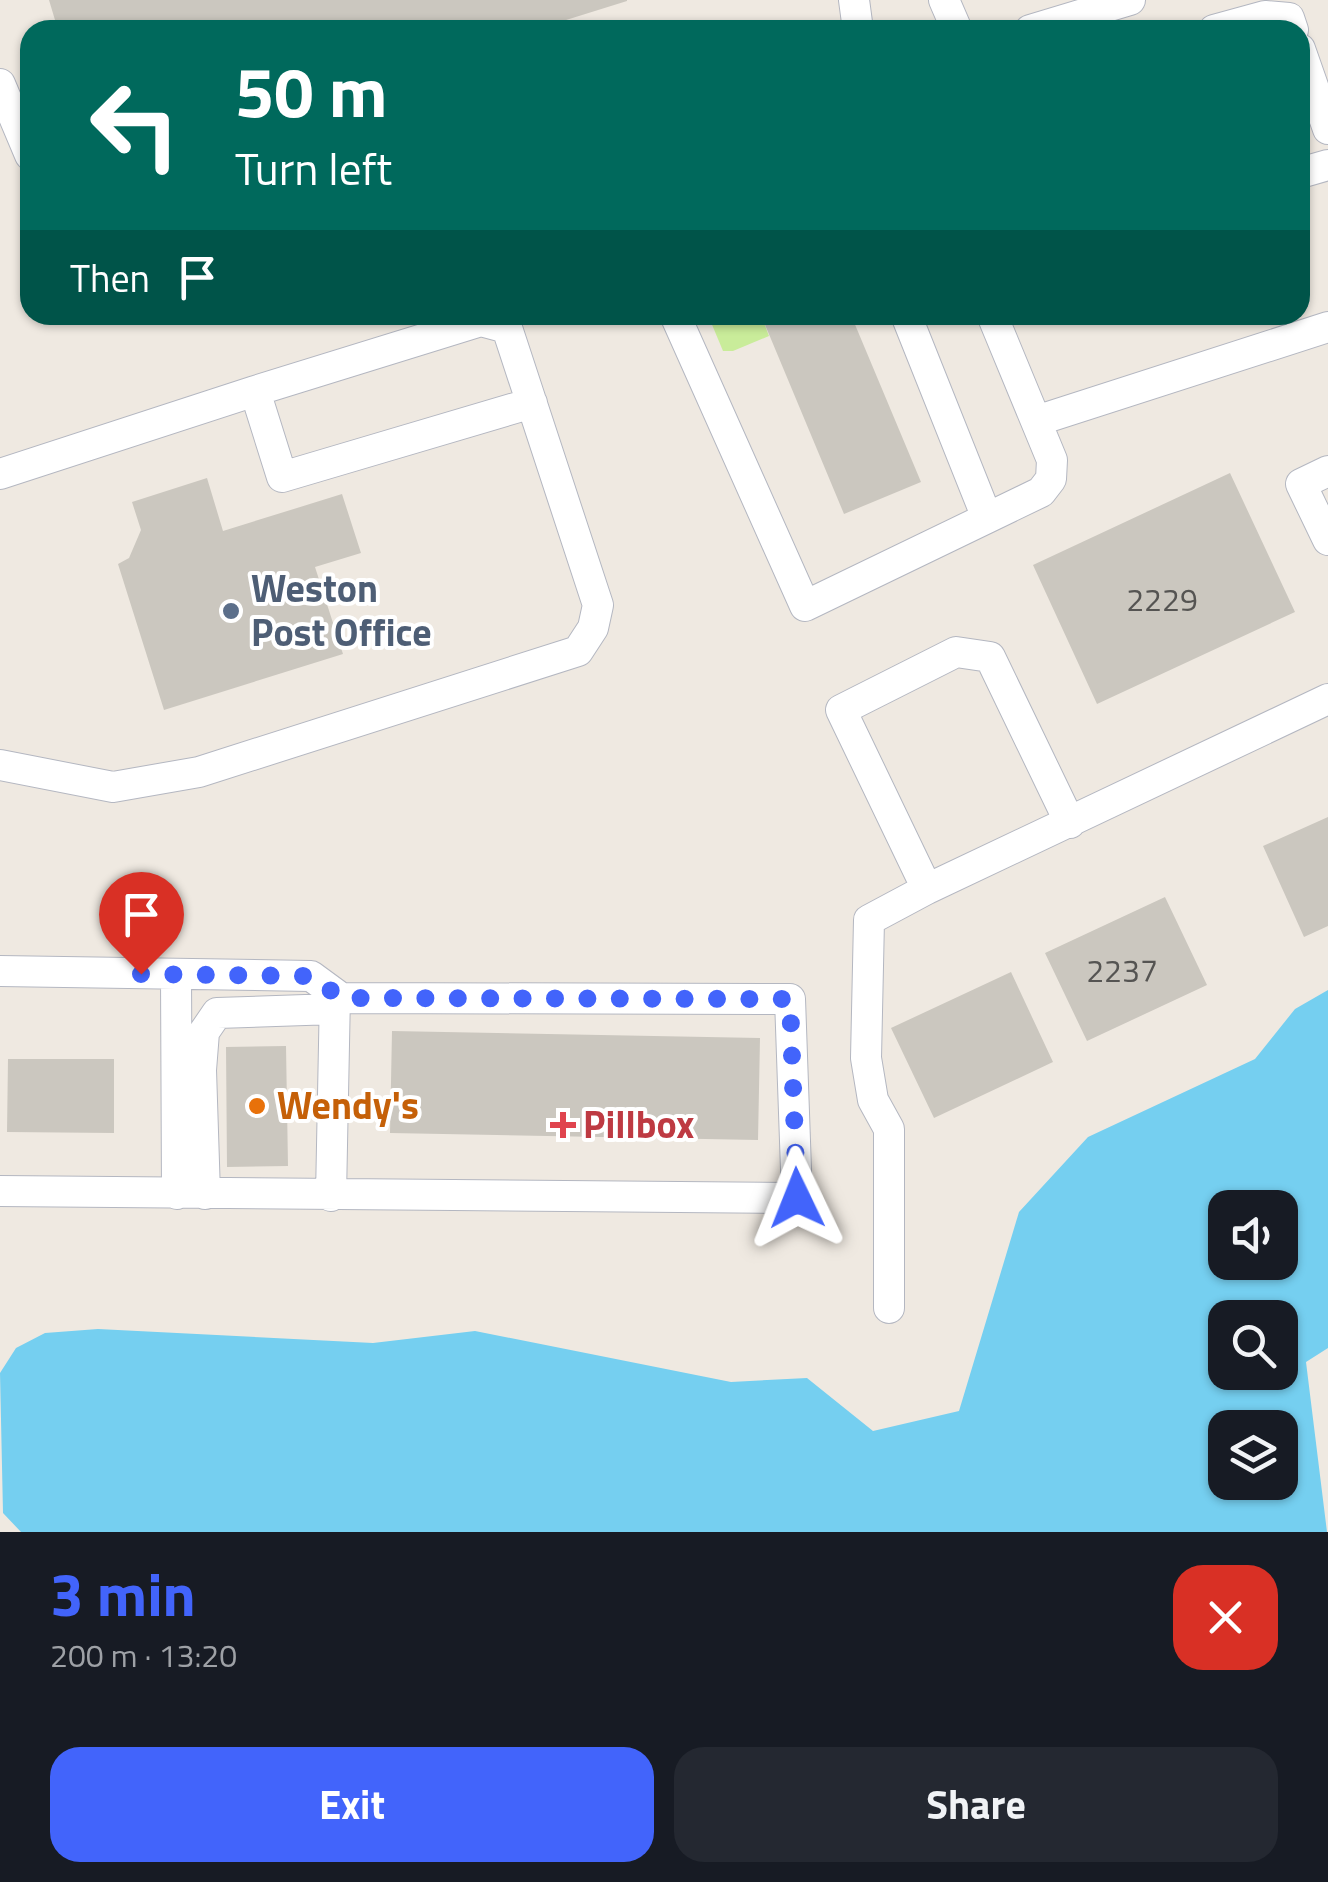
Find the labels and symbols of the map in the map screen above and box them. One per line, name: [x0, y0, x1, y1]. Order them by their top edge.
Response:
place label: Weston Post Office: [251, 559, 432, 661]
house number: 2229: [1126, 575, 1198, 623]
marker: Weston Post Office: [220, 600, 242, 622]
pin: [99, 872, 184, 975]
house number: 2237: [1086, 946, 1158, 994]
place label: Wendy's: [277, 1076, 419, 1134]
marker: Wendy's: [246, 1095, 268, 1117]
place label: Pillbox: [583, 1095, 694, 1153]
marker: Pillbox: [552, 1114, 574, 1136]
position arrow: [745, 1146, 849, 1250]

